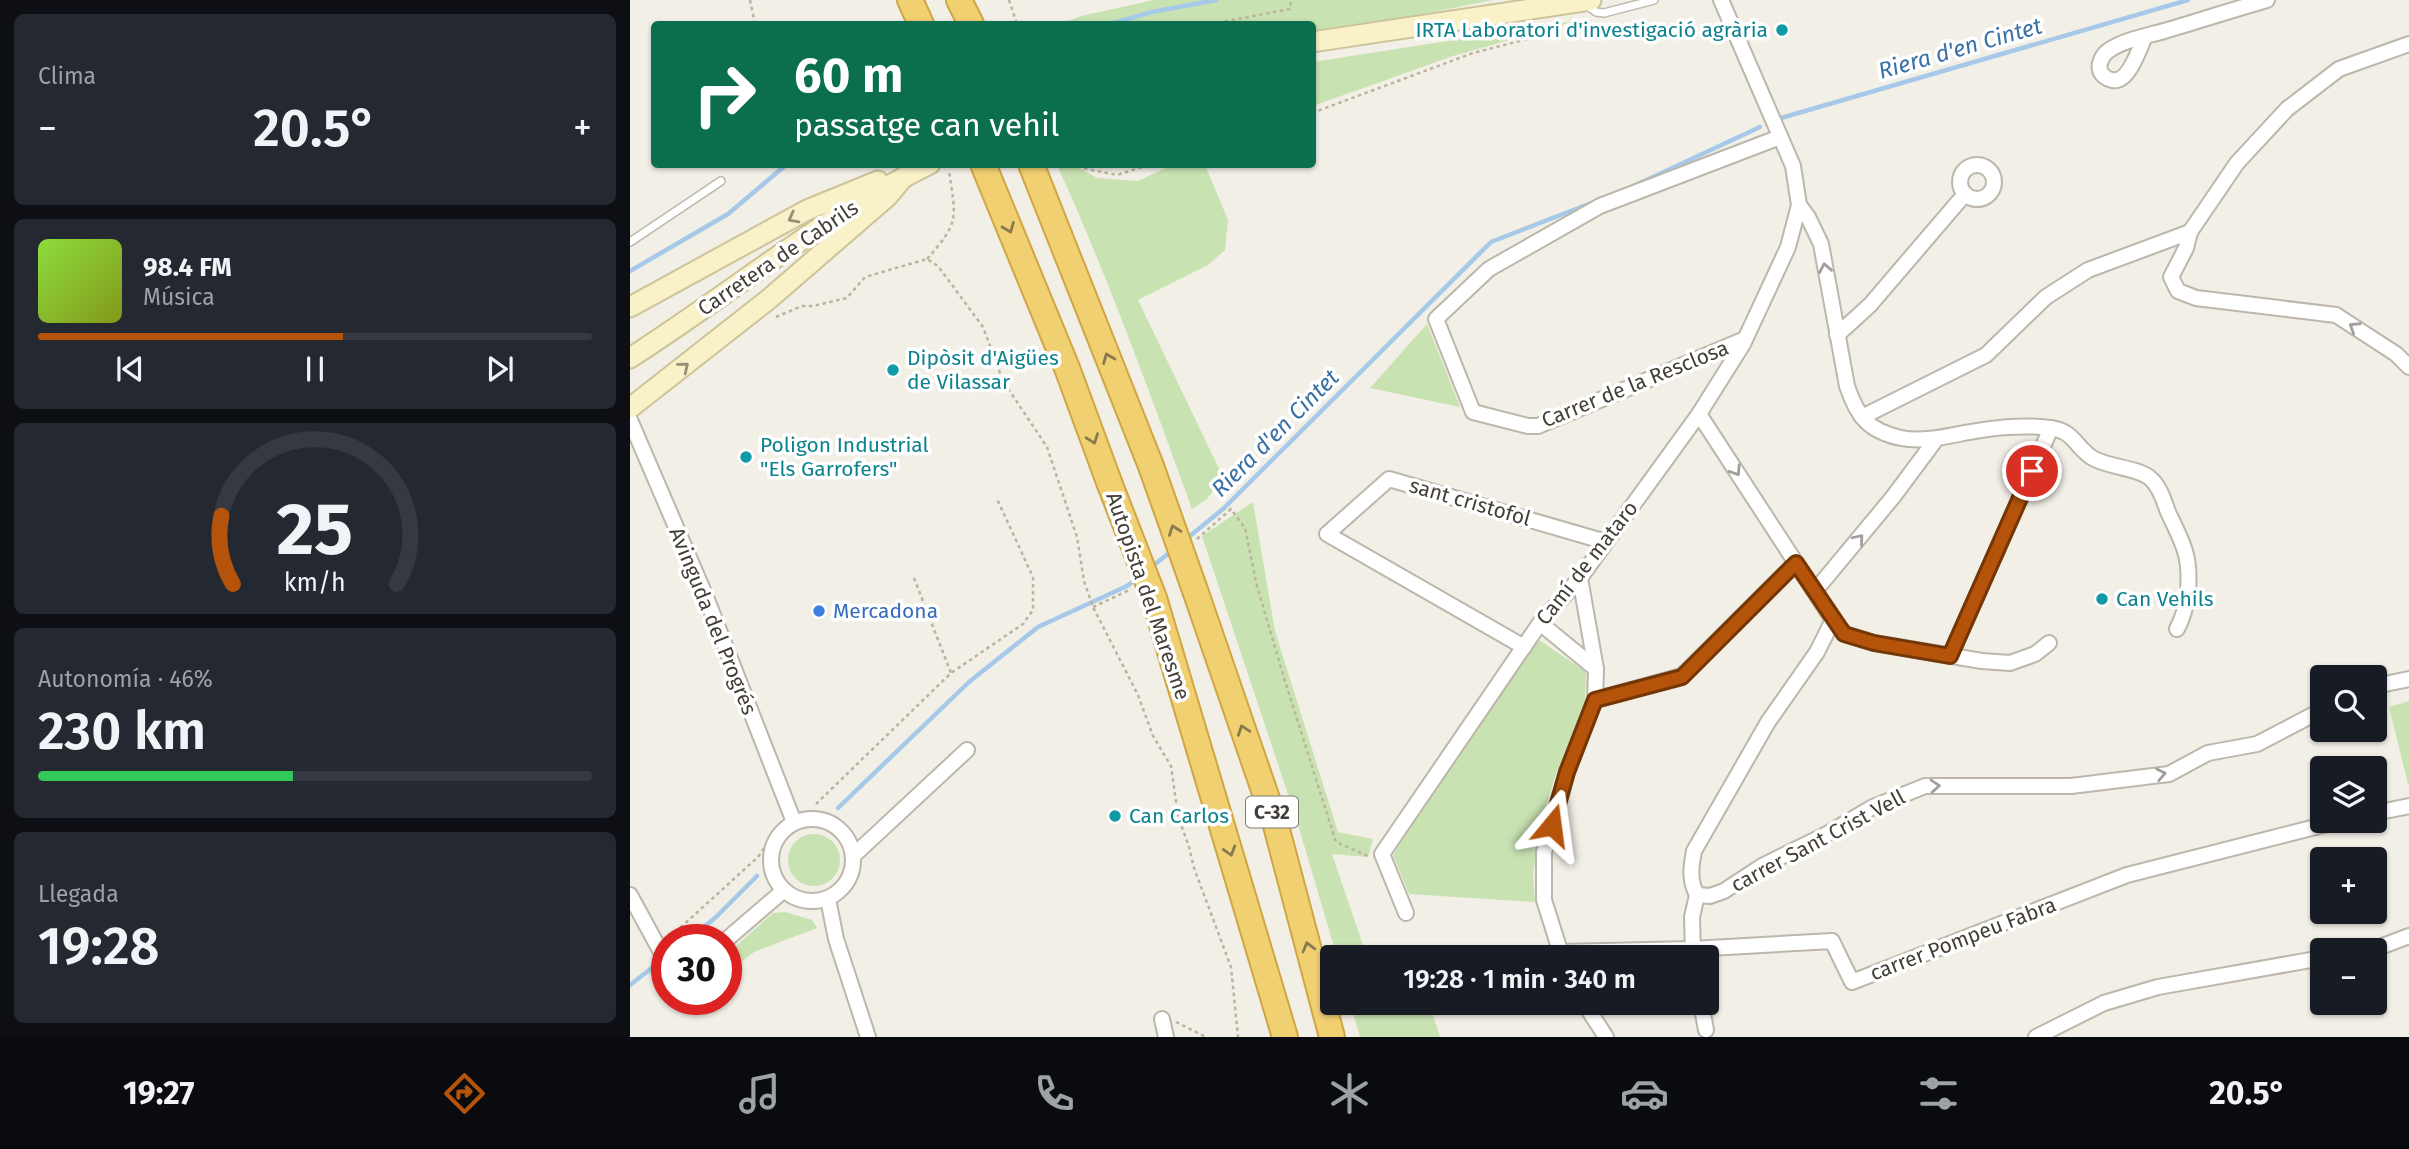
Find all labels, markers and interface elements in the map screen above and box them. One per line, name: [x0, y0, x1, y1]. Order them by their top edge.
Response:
water label: Riera d'en Cintet: [1875, 11, 2046, 85]
place label: IRTA Laboratori d'investigació agrària: [1415, 17, 1768, 43]
marker: IRTA Laboratori d'investigació agrària: [1774, 22, 1790, 38]
text: 60 m: [794, 46, 903, 105]
icon: right: [679, 49, 770, 140]
text: Clima: [38, 62, 96, 90]
text: 20.5°: [253, 97, 377, 160]
text: −: [38, 105, 57, 151]
text: +: [573, 105, 592, 151]
text: passatge can vehil: [794, 106, 1059, 144]
street label: Carretera de Cabrils: [693, 195, 863, 321]
one-way arrow: [788, 210, 801, 223]
one-way arrow: [1001, 220, 1015, 233]
text: 98.4 FM: [143, 252, 232, 283]
one-way arrow: [1818, 262, 1833, 274]
text: Música: [143, 283, 215, 311]
one-way arrow: [2349, 322, 2362, 335]
street label: Carrer de la Resclosa: [1538, 335, 1732, 433]
place label: Dipòsit d'Aigües de Vilassar: [907, 345, 1059, 395]
icon: previous: [111, 350, 149, 388]
icon: pause: [296, 350, 334, 388]
icon: next: [481, 350, 519, 388]
one-way arrow: [1102, 352, 1116, 364]
marker: Dipòsit d'Aigües de Vilassar: [885, 362, 901, 378]
one-way arrow: [676, 363, 689, 375]
water label: Riera d'en Cintet: [1205, 363, 1345, 503]
place label: Poligon Industrial "Els Garrofers": [760, 432, 929, 482]
one-way arrow: [1085, 432, 1099, 444]
pin: [2002, 441, 2062, 501]
marker: Poligon Industrial "Els Garrofers": [738, 449, 754, 465]
icon: arrive: [2013, 452, 2051, 490]
one-way arrow: [1728, 464, 1741, 477]
street label: sant cristofol: [1406, 472, 1534, 532]
text: 25: [277, 487, 353, 574]
street label: Autopista del Maresme: [1100, 489, 1196, 703]
street label: Camí de mataro: [1531, 496, 1643, 630]
street label: Avinguda del Progrés: [663, 523, 763, 719]
one-way arrow: [1168, 524, 1182, 536]
one-way arrow: [1850, 534, 1863, 547]
text: km/h: [284, 568, 346, 598]
place label: Can Vehils: [2116, 586, 2214, 612]
marker: Can Vehils: [2094, 591, 2110, 607]
place label: Mercadona: [833, 598, 938, 624]
marker: Mercadona: [811, 603, 827, 619]
text: Autonomía · 46%: [38, 665, 213, 693]
map controls: [2310, 665, 2387, 1015]
button: search: [2310, 665, 2387, 742]
text: 230 km: [38, 700, 206, 763]
one-way arrow: [1237, 724, 1251, 736]
button: layers: [2310, 756, 2387, 833]
one-way arrow: [2155, 767, 2167, 782]
one-way arrow: [1929, 779, 1940, 794]
street label: carrer Sant Crist Vell: [1726, 784, 1910, 898]
position arrow: [1515, 788, 1589, 862]
road number: C-32: [1246, 796, 1298, 828]
place label: Can Carlos: [1129, 803, 1229, 829]
marker: Can Carlos: [1107, 808, 1123, 824]
one-way arrow: [1221, 845, 1236, 857]
button: +: [2310, 847, 2387, 924]
text: Llegada: [38, 880, 119, 908]
street label: carrer Pompeu Fabra: [1866, 892, 2060, 986]
text: 19:28: [38, 915, 159, 978]
speed limit sign: 30: [651, 924, 742, 1015]
button: −: [2310, 938, 2387, 1015]
one-way arrow: [1302, 942, 1316, 954]
text: 19:28 · 1 min · 340 m: [1403, 964, 1636, 995]
icon: directions: [440, 1069, 489, 1118]
icon: music: [735, 1069, 784, 1118]
icon: phone: [1030, 1069, 1079, 1118]
icon: climate: [1325, 1069, 1374, 1118]
icon: car: [1620, 1069, 1669, 1118]
icon: filters: [1914, 1069, 1963, 1118]
text: 19:27: [123, 1074, 195, 1112]
text: 20.5°: [2209, 1074, 2286, 1112]

